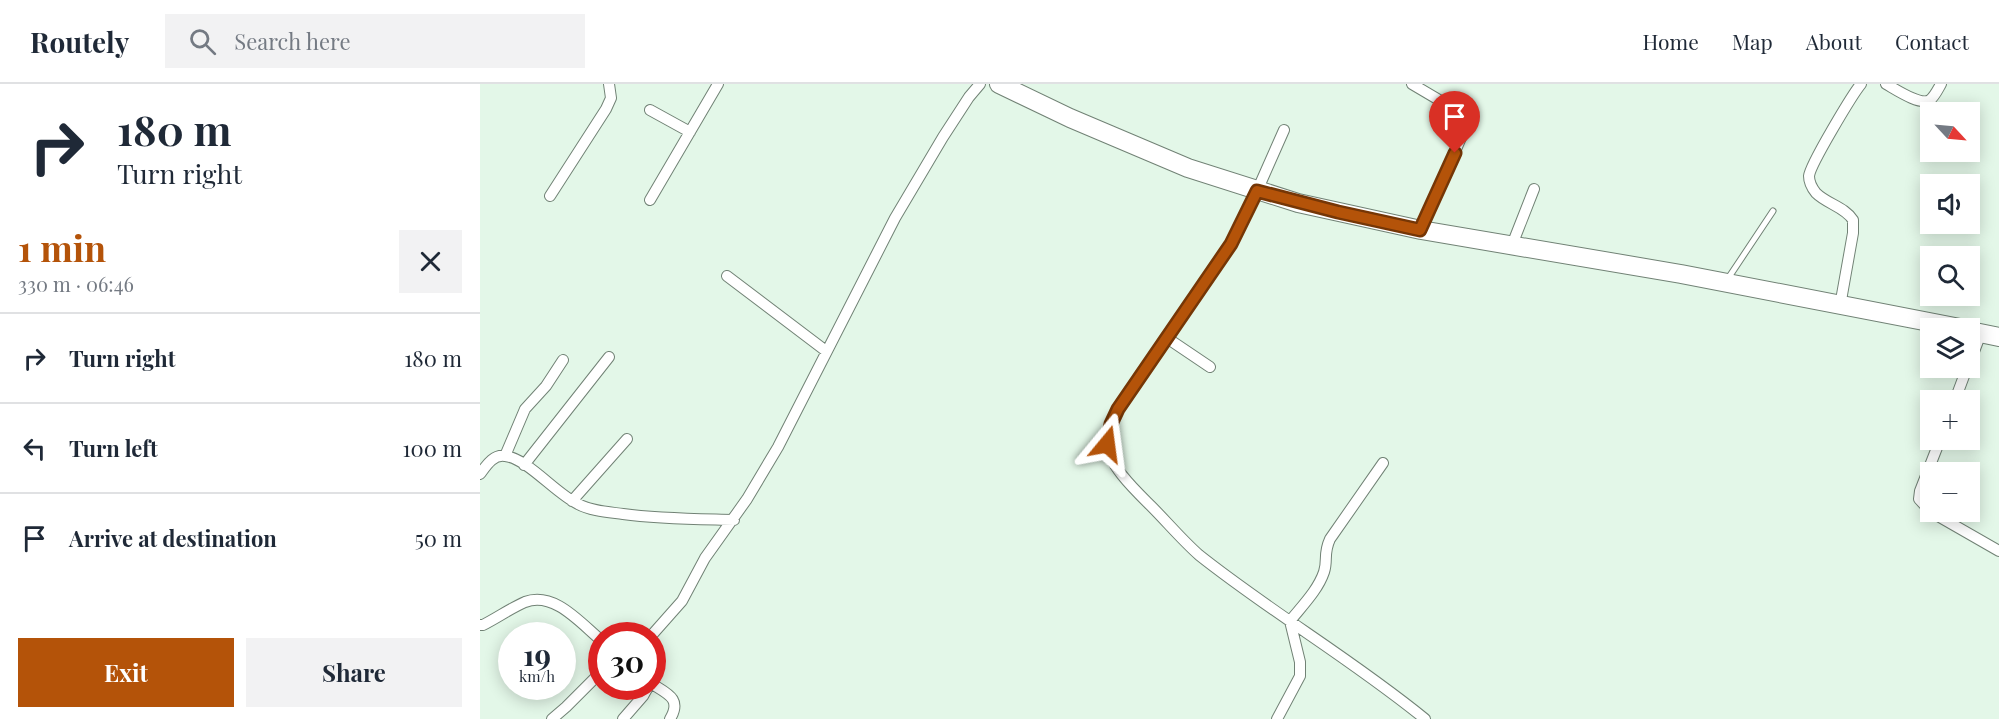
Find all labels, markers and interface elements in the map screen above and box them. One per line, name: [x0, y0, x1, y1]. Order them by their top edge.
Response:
search box: [165, 14, 585, 68]
text: Routely: [30, 23, 129, 60]
icon: search: [186, 25, 219, 58]
text: Search here: [234, 26, 351, 56]
text: Home: [1643, 27, 1699, 55]
text: Map: [1732, 27, 1773, 55]
text: About: [1806, 27, 1862, 55]
text: Contact: [1895, 27, 1969, 55]
pin: [1429, 91, 1480, 153]
icon: arrive: [1438, 100, 1471, 133]
text: 180 m: [117, 101, 232, 157]
north arrow: [1920, 102, 1980, 162]
map controls: [1920, 102, 1980, 522]
icon: right: [18, 108, 96, 186]
text: Turn right: [117, 155, 242, 191]
button: sound: [1920, 174, 1980, 234]
text: 1 min: [18, 223, 106, 271]
button: close: [399, 230, 462, 293]
button: search: [1920, 246, 1980, 306]
text: 330 m · 06:46: [18, 270, 134, 297]
button: layers: [1920, 318, 1980, 378]
icon: right: [18, 342, 51, 375]
text: Turn right: [69, 343, 175, 373]
text: 180 m: [404, 343, 462, 373]
button: +: [1920, 390, 1980, 450]
position arrow: [1075, 412, 1139, 476]
icon: left: [18, 432, 51, 465]
text: Turn left: [69, 433, 158, 463]
text: 100 m: [402, 433, 462, 463]
button: −: [1920, 462, 1980, 522]
icon: arrive: [18, 522, 51, 555]
text: Arrive at destination: [69, 523, 277, 553]
text: 50 m: [415, 523, 462, 553]
speed limit sign: 30: [588, 622, 666, 700]
text: 19: [523, 634, 551, 674]
button: Exit: [18, 638, 234, 707]
button: Share: [246, 638, 462, 707]
text: km/h: [519, 666, 555, 686]

